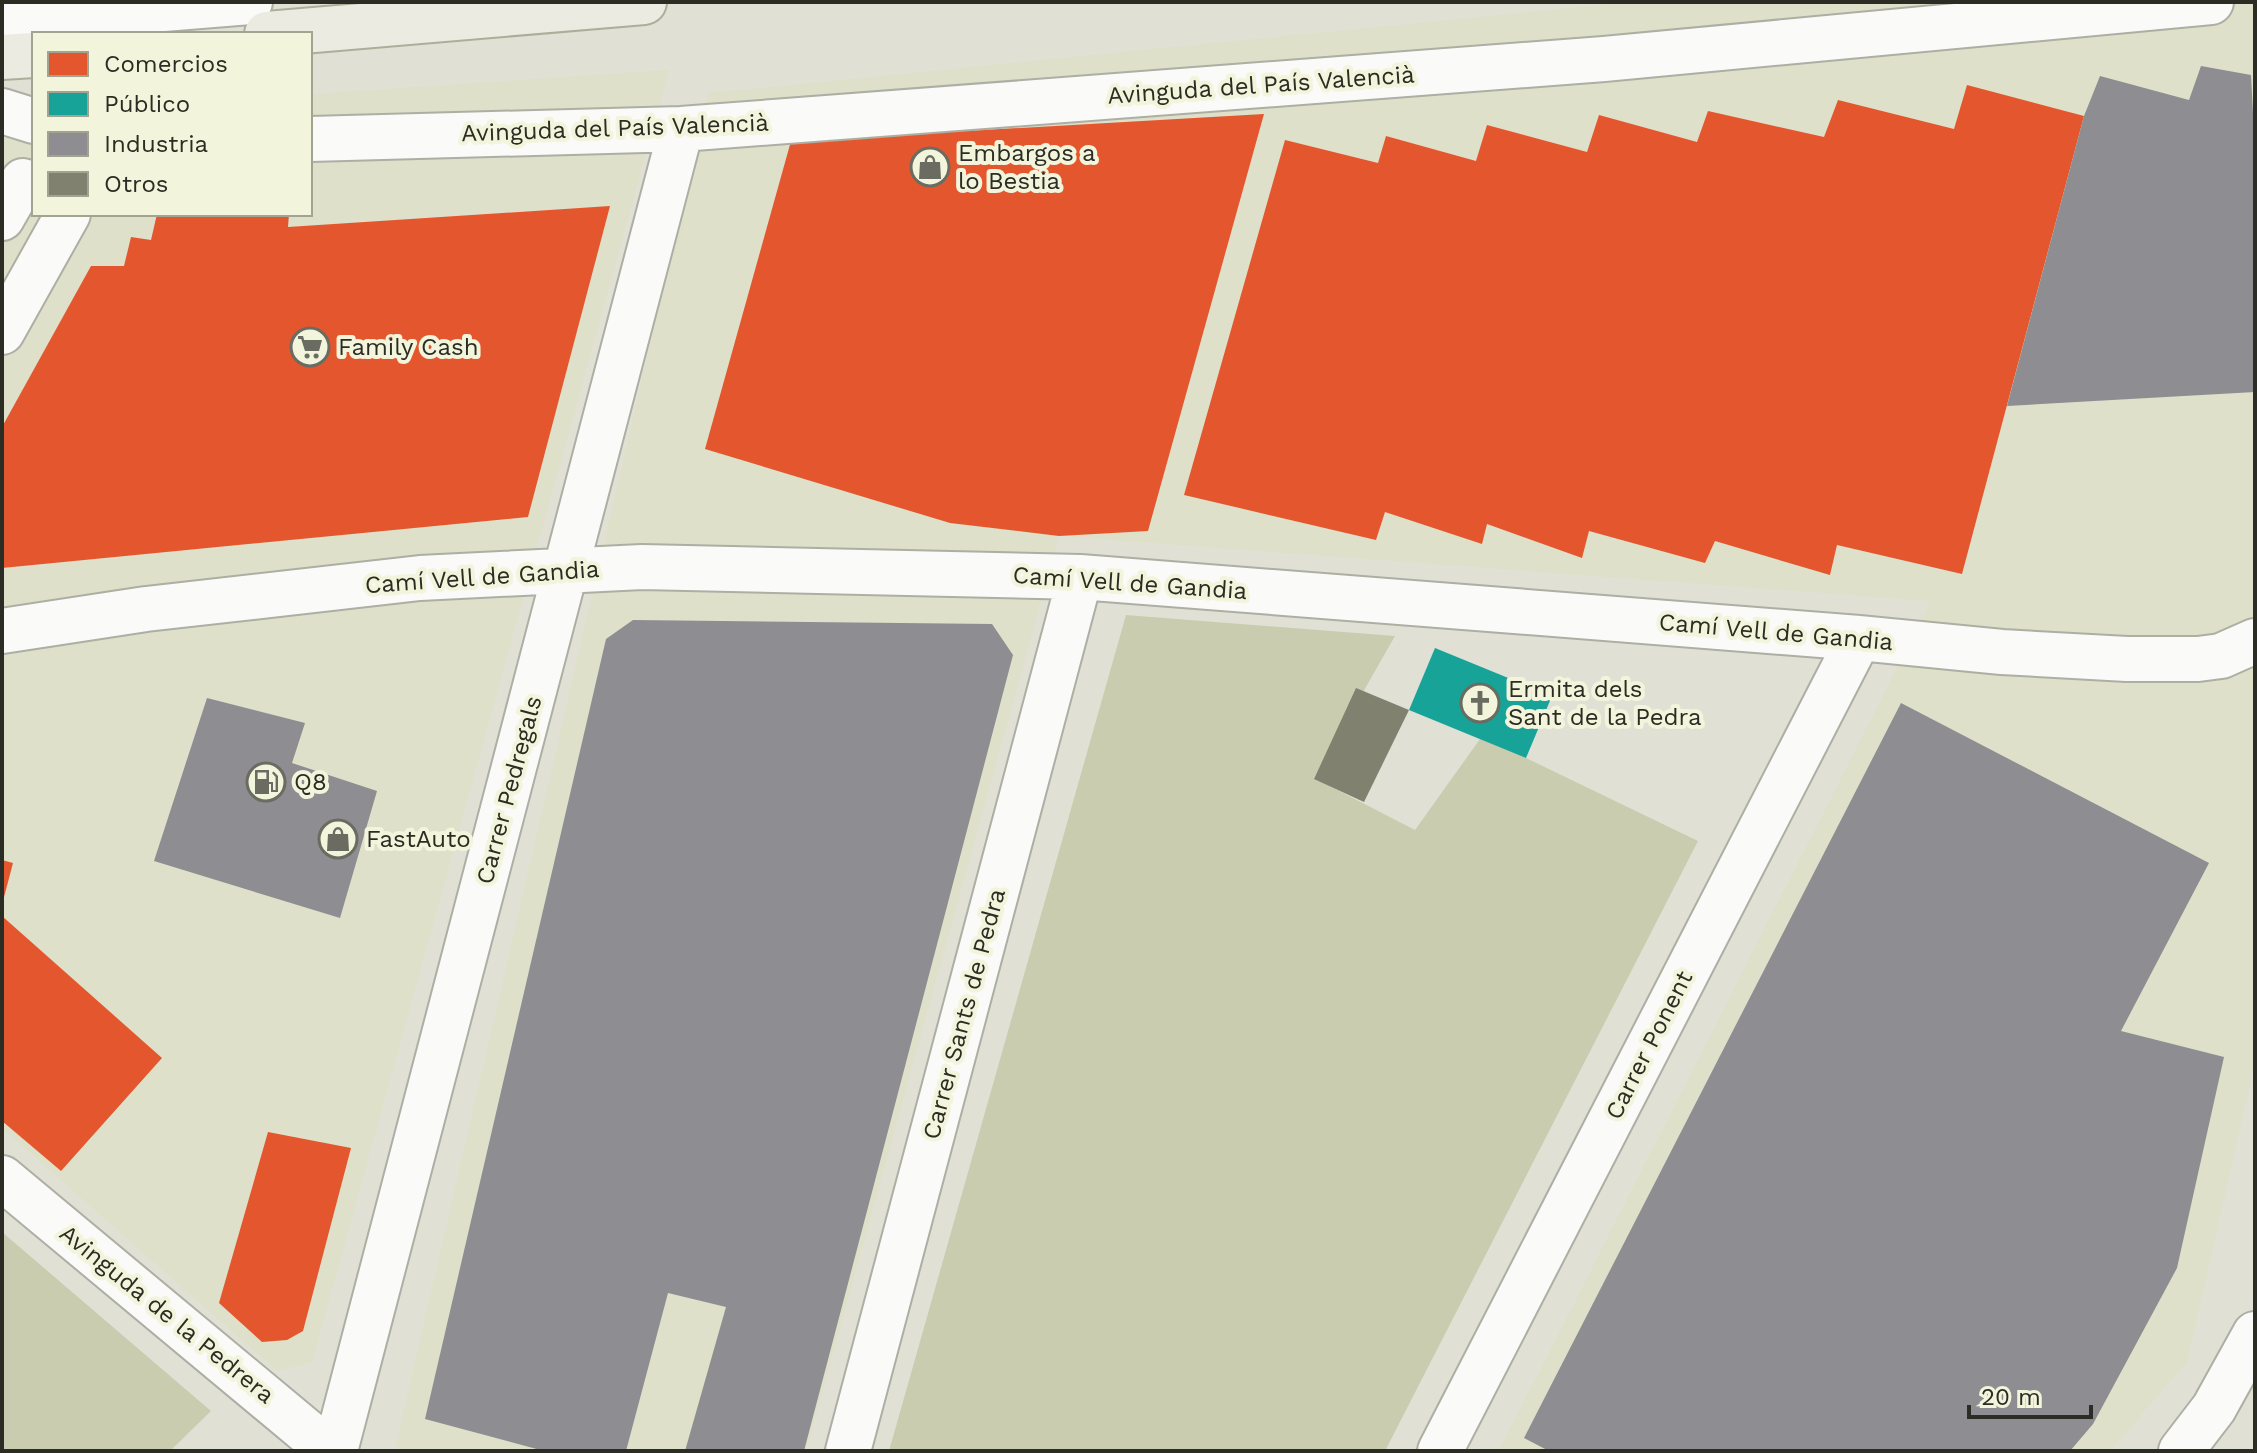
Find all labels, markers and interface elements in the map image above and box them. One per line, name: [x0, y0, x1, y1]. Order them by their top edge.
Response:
legend: [32, 32, 312, 216]
text: Comercios: [104, 50, 228, 78]
street label: Avinguda del País Valencià: [1106, 60, 1416, 110]
text: Público: [104, 90, 190, 118]
street label: Avinguda del País Valencià: [461, 109, 769, 147]
text: Industria: [104, 130, 208, 158]
place label: Embargos a lo Bestia: [958, 139, 1096, 195]
shop icon: Embargos a lo Bestia: [909, 146, 951, 188]
text: Otros: [104, 170, 168, 198]
supermarket icon: Family Cash: [289, 326, 331, 368]
place label: Family Cash: [338, 333, 479, 361]
street label: Camí Vell de Gandia: [364, 555, 600, 599]
street label: Camí Vell de Gandia: [1012, 561, 1248, 605]
street label: Camí Vell de Gandia: [1658, 608, 1894, 656]
place label: Ermita dels Sant de la Pedra: [1508, 675, 1702, 731]
church icon: Ermita dels Sant de la Pedra: [1459, 682, 1501, 724]
street label: Carrer Pedregals: [470, 693, 548, 887]
fuel station icon: Q8: [245, 761, 287, 803]
place label: Q8: [294, 768, 327, 796]
shop icon: FastAuto: [317, 818, 359, 860]
place label: FastAuto: [366, 825, 471, 853]
street label: Carrer Sants de Pedra: [917, 886, 1011, 1142]
street label: Carrer Ponent: [1600, 966, 1698, 1124]
street label: Avinguda de la Pedrera: [54, 1219, 280, 1409]
scale bar: [1969, 1369, 2091, 1419]
text: 20 m: [1981, 1383, 2041, 1411]

